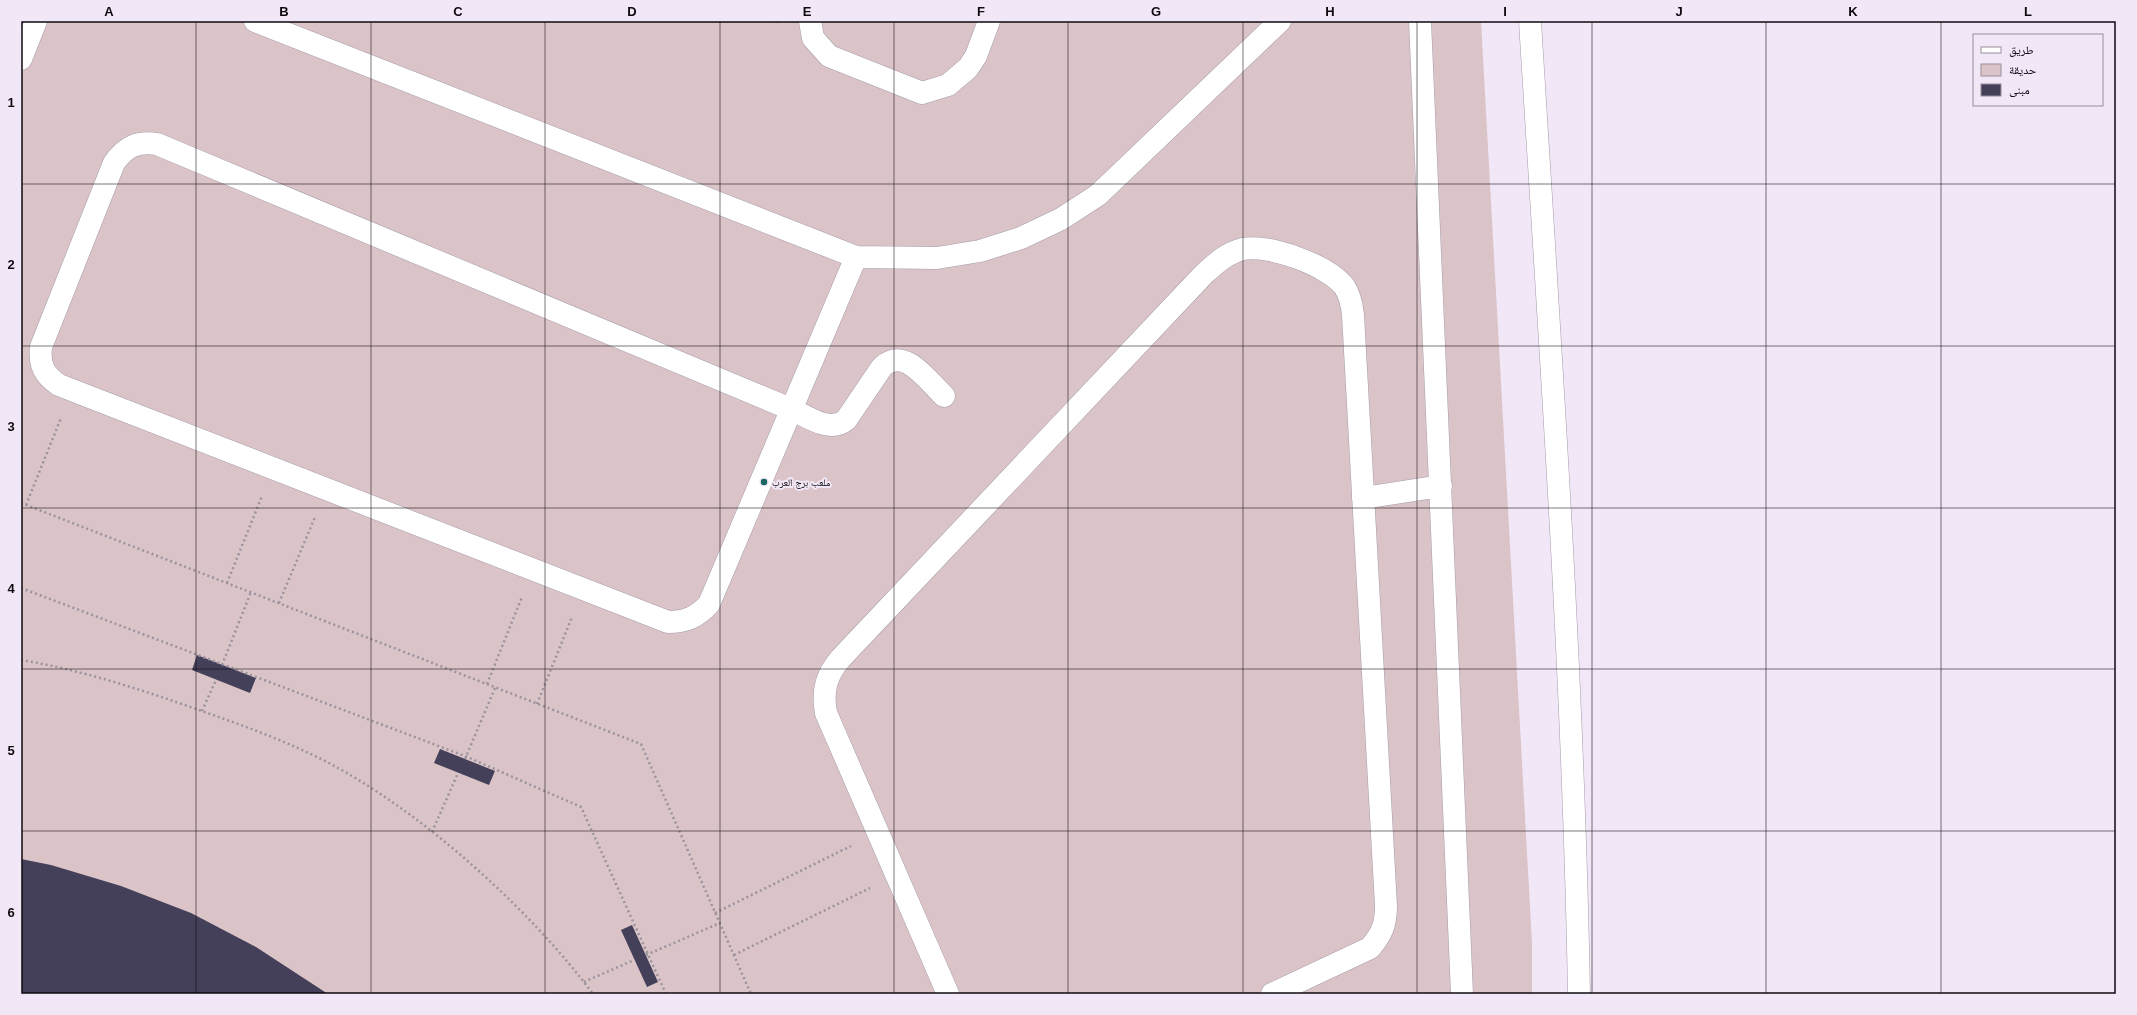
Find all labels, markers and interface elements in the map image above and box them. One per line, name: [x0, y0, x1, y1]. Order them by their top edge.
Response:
text: A: [104, 4, 114, 19]
text: B: [279, 4, 289, 19]
text: C: [453, 4, 463, 19]
text: D: [627, 4, 637, 19]
text: E: [803, 4, 812, 19]
text: F: [977, 4, 985, 19]
text: G: [1151, 4, 1161, 19]
text: H: [1325, 4, 1335, 19]
text: I: [1503, 4, 1507, 19]
text: J: [1675, 4, 1683, 19]
text: K: [1848, 4, 1858, 19]
text: L: [2024, 4, 2032, 19]
legend: [1973, 34, 2103, 106]
text: طريق: [2009, 43, 2034, 57]
text: حديقة: [2009, 63, 2037, 77]
text: مبنى: [2009, 83, 2030, 97]
text: 1: [7, 95, 15, 110]
text: 2: [7, 257, 15, 272]
text: 3: [7, 419, 15, 434]
marker: ملعب برج العرب: [759, 477, 769, 487]
place label: ملعب برج العرب: [772, 477, 831, 489]
text: 4: [7, 581, 15, 596]
text: 5: [7, 743, 15, 758]
text: 6: [7, 905, 15, 920]

